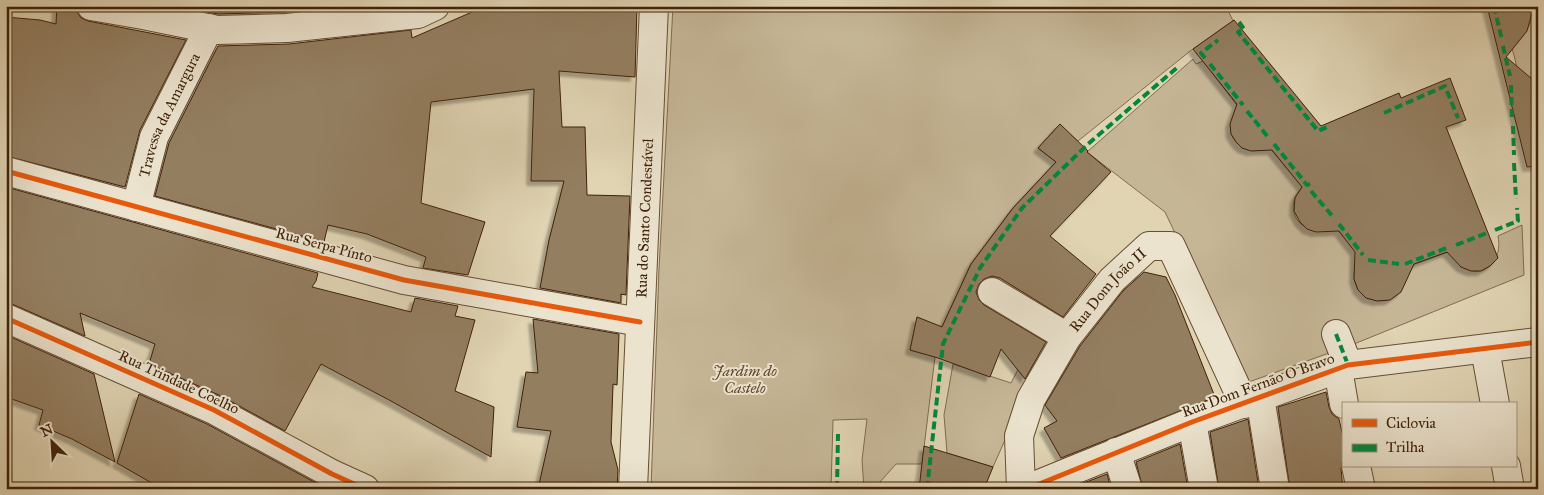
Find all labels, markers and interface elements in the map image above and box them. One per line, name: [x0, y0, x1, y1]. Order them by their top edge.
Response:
street label: Travessa da Amargura: [135, 49, 204, 179]
street label: Rua do Santo Condestável: [632, 137, 657, 299]
street label: Rua Serpa Pínto: [274, 223, 375, 267]
street label: Rua Dom João II: [1065, 244, 1150, 336]
street label: Rua Trindade Coelho: [116, 346, 242, 418]
street label: Rua Dom Fernão O Bravo: [1179, 349, 1337, 421]
park label: Jardim do Castelo: [712, 362, 777, 397]
legend: [1342, 402, 1516, 468]
text: Ciclovia: [1386, 414, 1437, 432]
north arrow: [28, 418, 78, 468]
text: N: [38, 420, 56, 441]
text: Trilha: [1386, 438, 1425, 456]

